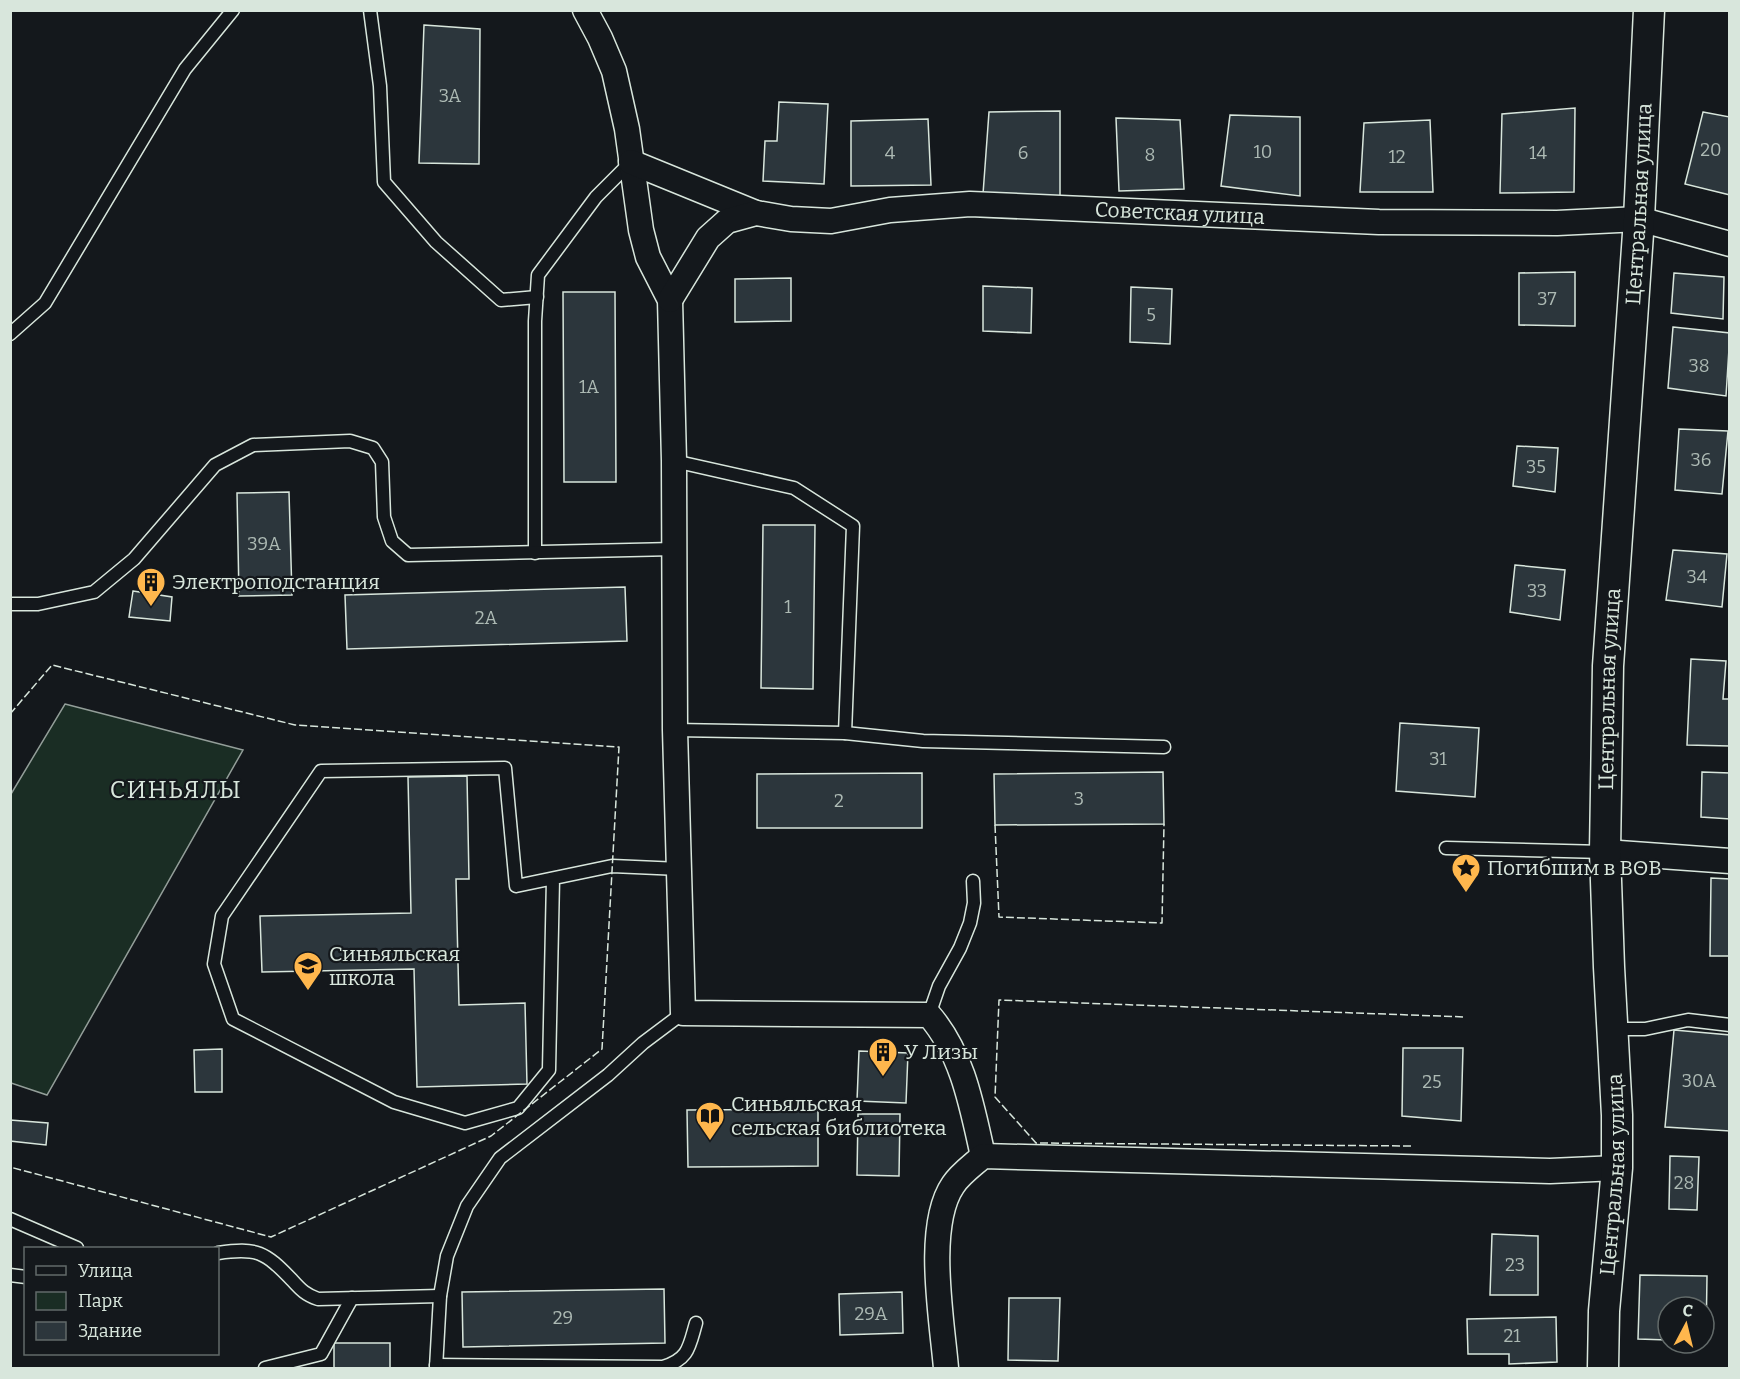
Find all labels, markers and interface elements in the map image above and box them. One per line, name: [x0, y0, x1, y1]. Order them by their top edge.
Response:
house number: 3А: [439, 85, 461, 107]
street label: Центральная улица: [1620, 102, 1658, 306]
house number: 20: [1700, 139, 1722, 161]
house number: 10: [1254, 141, 1272, 163]
house number: 4: [885, 142, 896, 164]
house number: 6: [1018, 142, 1028, 164]
house number: 14: [1529, 142, 1547, 164]
house number: 8: [1145, 144, 1155, 166]
house number: 12: [1388, 146, 1406, 168]
street label: Советская улица: [1094, 197, 1266, 230]
house number: 37: [1537, 288, 1557, 310]
house number: 5: [1146, 304, 1156, 326]
house number: 38: [1688, 355, 1710, 377]
house number: 1А: [579, 376, 599, 398]
house number: 36: [1691, 449, 1711, 471]
house number: 35: [1526, 456, 1546, 478]
house number: 39А: [247, 533, 281, 555]
building icon: Электроподстанция: [135, 566, 167, 608]
house number: 34: [1687, 566, 1708, 588]
place label: Электроподстанция: [172, 569, 380, 595]
house number: 33: [1527, 580, 1547, 602]
street label: Центральная улица: [1593, 587, 1626, 790]
house number: 1: [784, 596, 792, 618]
house number: 2А: [475, 607, 498, 629]
house number: 31: [1429, 748, 1447, 770]
district label: СИНЬЯЛЫ: [110, 776, 242, 804]
house number: 3: [1074, 788, 1084, 810]
house number: 2: [834, 790, 844, 812]
place icon: Погибшим в ВОВ: [1450, 852, 1482, 894]
place label: Погибшим в ВОВ: [1487, 855, 1662, 881]
place label: Синьяльская школа: [329, 941, 460, 991]
school or university icon: Синьяльская школа: [292, 950, 324, 992]
building icon: У Лизы: [867, 1036, 899, 1078]
place label: У Лизы: [904, 1039, 978, 1065]
house number: 30А: [1682, 1070, 1717, 1092]
house number: 25: [1422, 1071, 1442, 1093]
street label: Центральная улица: [1594, 1072, 1630, 1276]
place label: Синьяльская сельская библиотека: [731, 1091, 947, 1141]
library icon: Синьяльская сельская библиотека: [694, 1100, 726, 1142]
house number: 28: [1674, 1172, 1694, 1194]
legend: [24, 1247, 219, 1355]
house number: 23: [1505, 1254, 1525, 1276]
text: Улица: [78, 1260, 133, 1282]
text: Парк: [78, 1290, 123, 1312]
north arrow: [1656, 1295, 1716, 1355]
text: С: [1682, 1301, 1694, 1321]
house number: 29А: [854, 1303, 888, 1325]
house number: 29: [553, 1307, 573, 1329]
text: Здание: [78, 1320, 142, 1342]
house number: 21: [1503, 1325, 1521, 1347]

